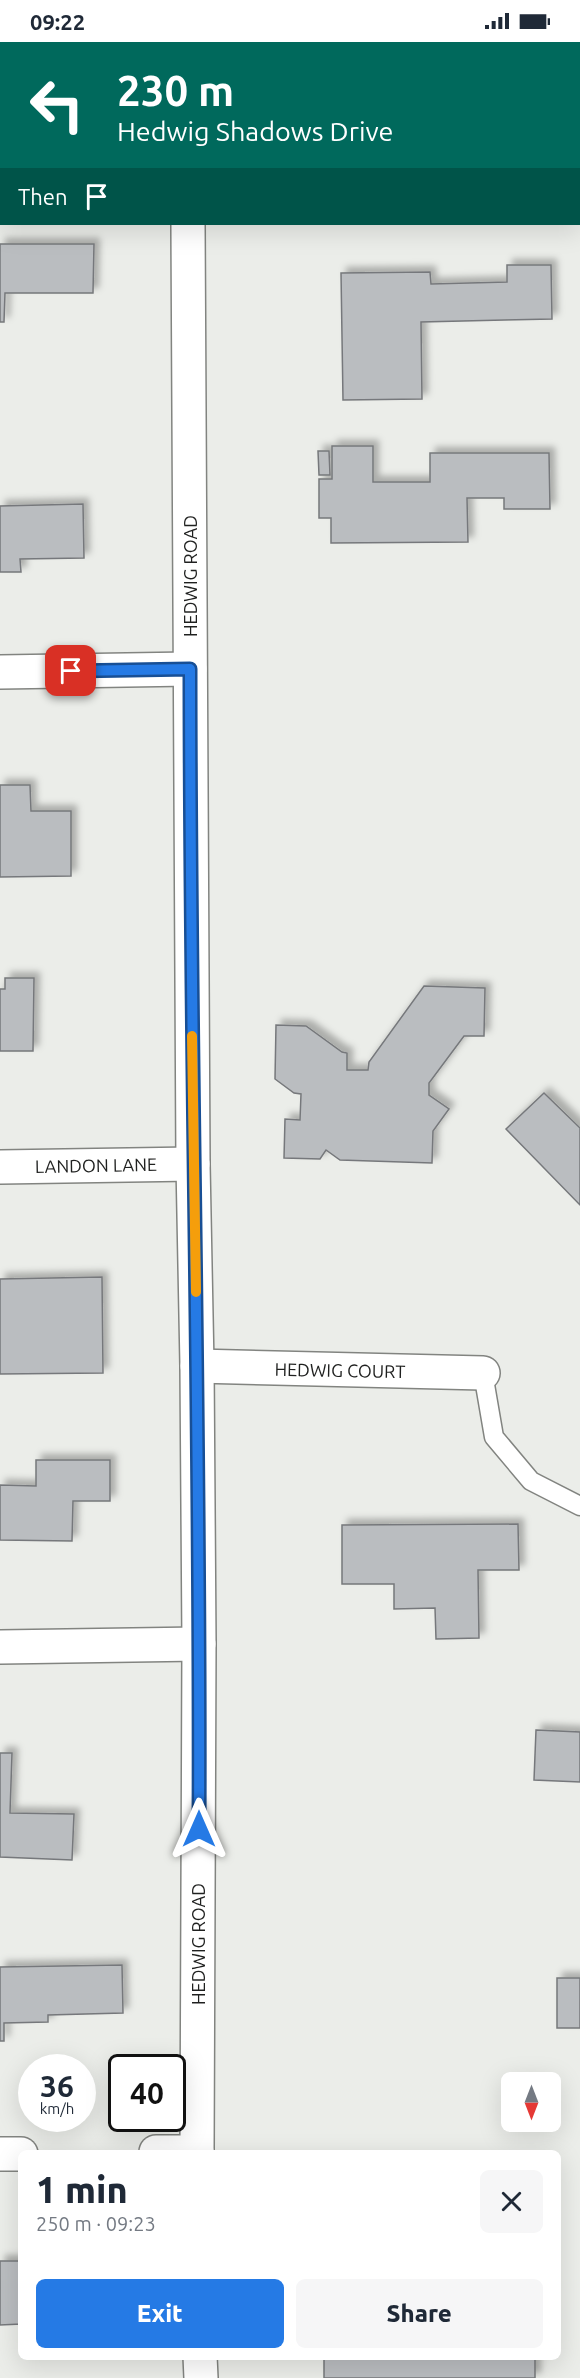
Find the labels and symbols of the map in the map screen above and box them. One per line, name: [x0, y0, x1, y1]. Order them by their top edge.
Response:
street label: HEDWIG ROAD: [180, 515, 200, 637]
pin: [45, 645, 96, 696]
street label: LANDON LANE: [35, 1154, 157, 1176]
street label: HEDWIG COURT: [274, 1359, 406, 1381]
position arrow: [167, 1797, 231, 1861]
street label: HEDWIG ROAD: [188, 1883, 208, 2005]
speed limit sign: 40: [108, 2054, 186, 2132]
north arrow: [501, 2072, 561, 2132]

